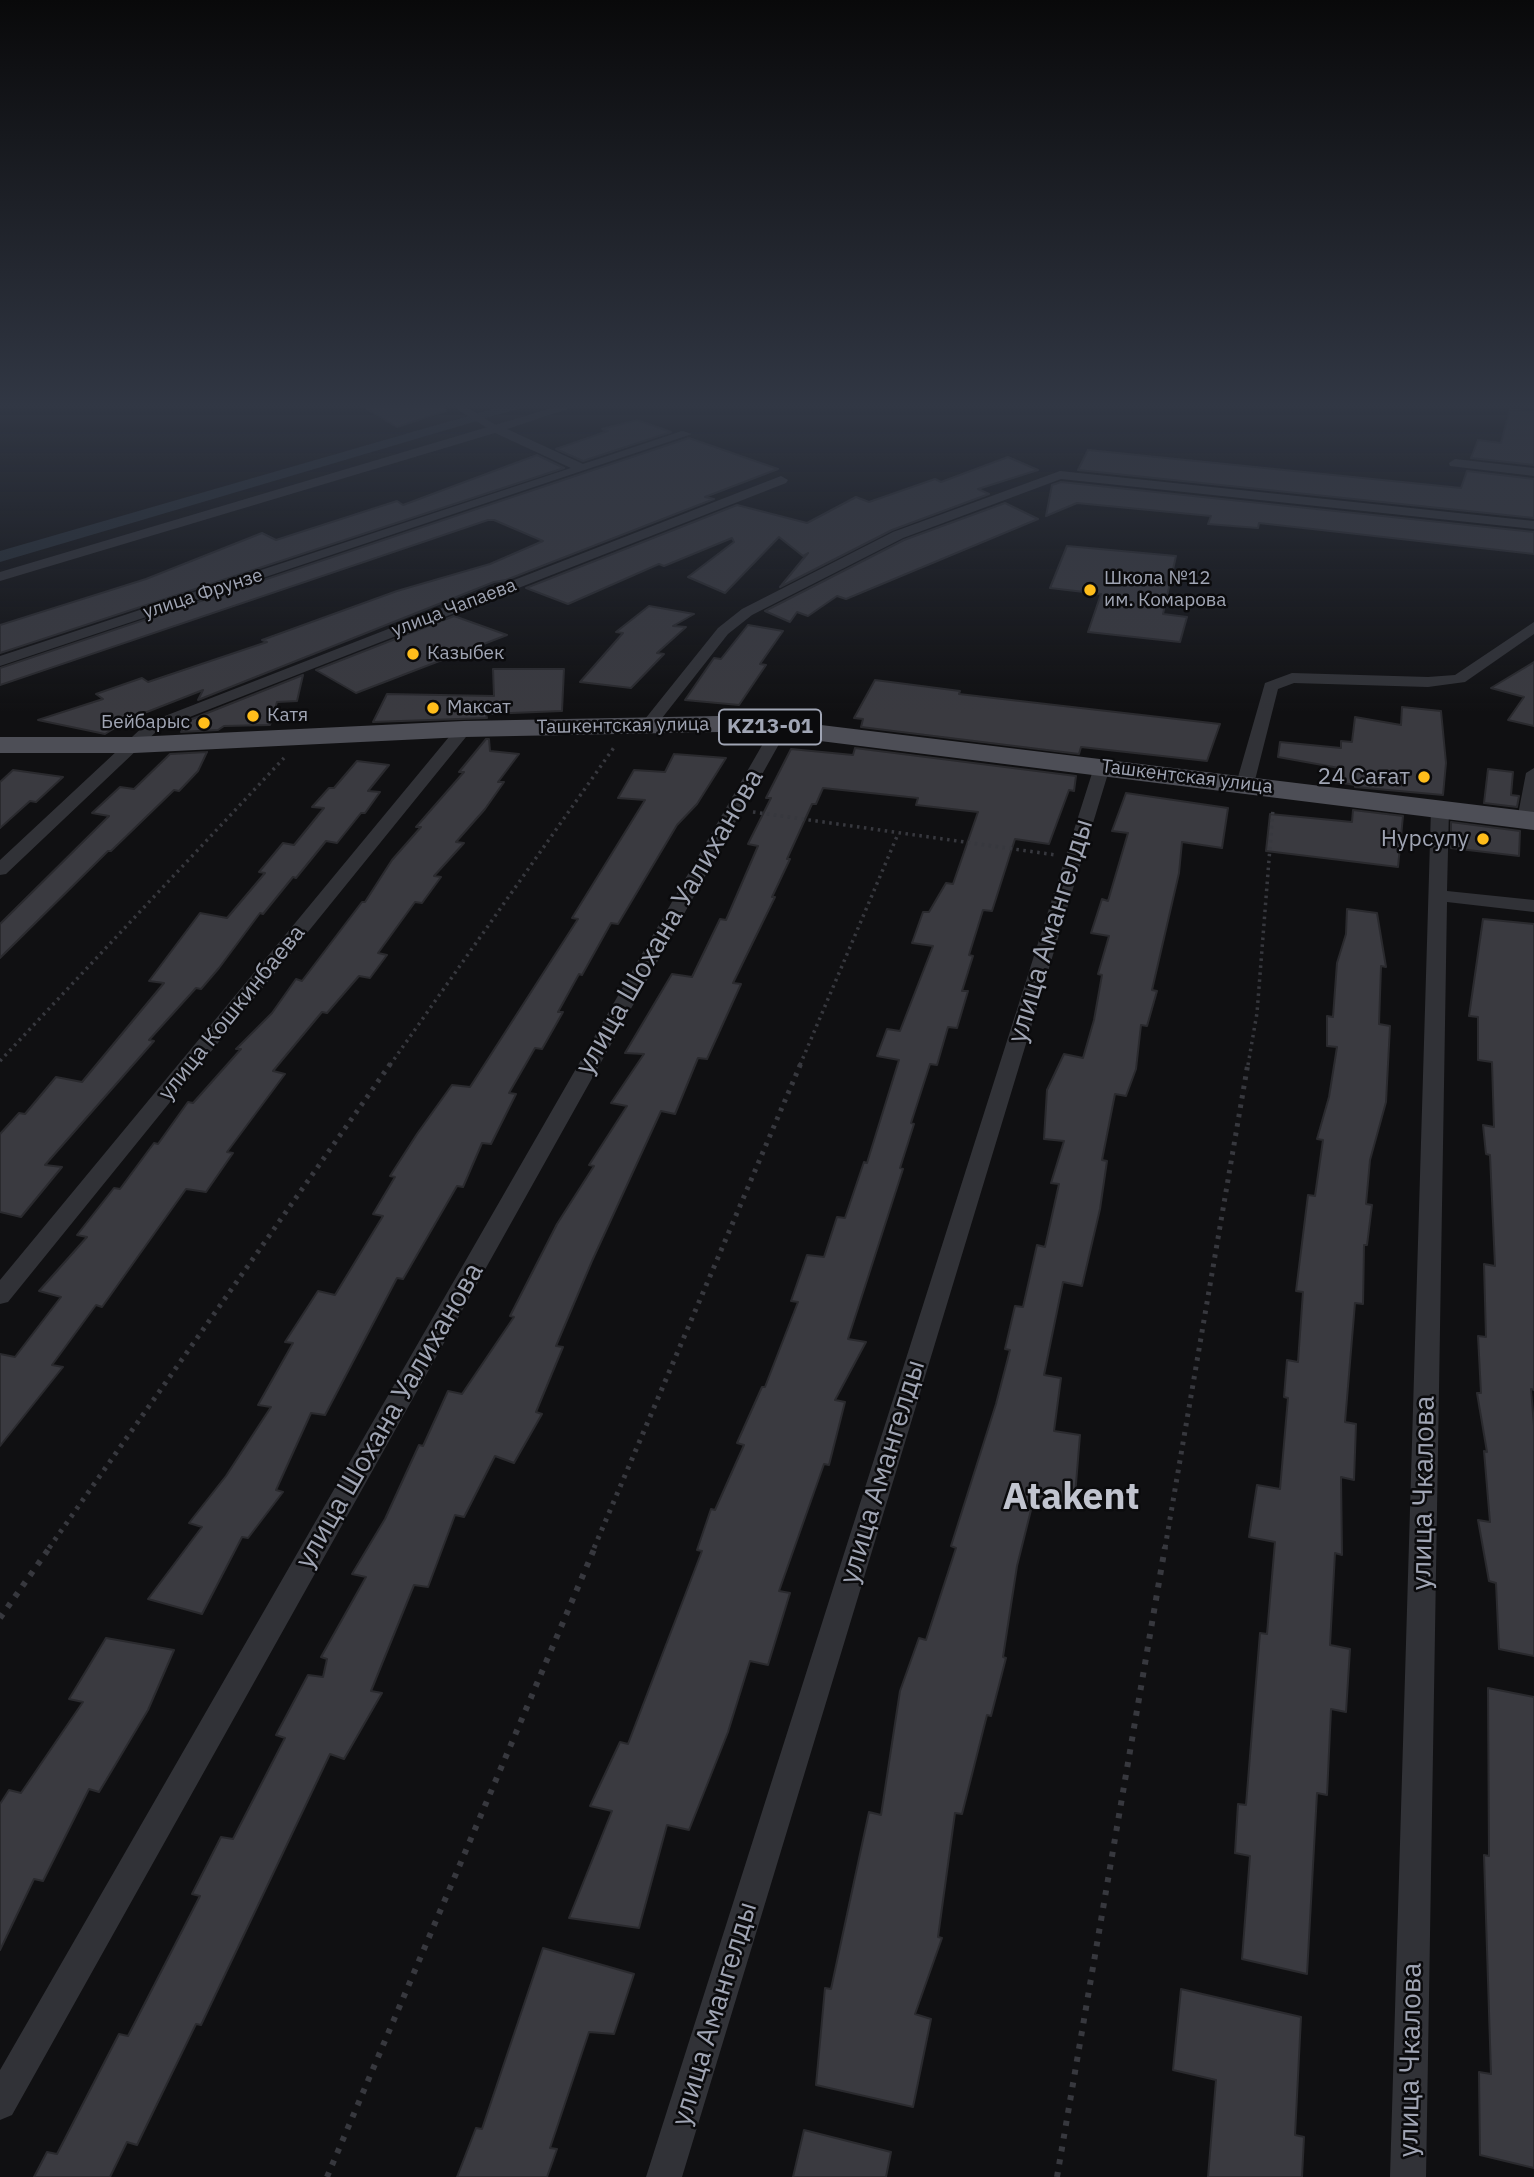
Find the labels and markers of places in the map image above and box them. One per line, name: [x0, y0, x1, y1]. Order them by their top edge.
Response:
place label: Школа №12 им. Комарова: [1104, 568, 1226, 612]
marker: Школа №12 им. Комарова: [1082, 582, 1098, 598]
place label: Казыбек: [427, 643, 505, 665]
marker: Казыбек: [405, 646, 421, 662]
place label: Максат: [447, 697, 511, 719]
marker: Максат: [425, 700, 441, 716]
place label: Катя: [267, 705, 308, 727]
marker: Катя: [245, 708, 261, 724]
place label: Бейбарыс: [101, 712, 190, 734]
marker: Бейбарыс: [196, 715, 212, 731]
place label: 24 Сағат: [1318, 763, 1410, 791]
marker: 24 Сағат: [1416, 769, 1432, 785]
place label: Нурсулу: [1381, 825, 1469, 853]
marker: Нурсулу: [1475, 831, 1491, 847]

